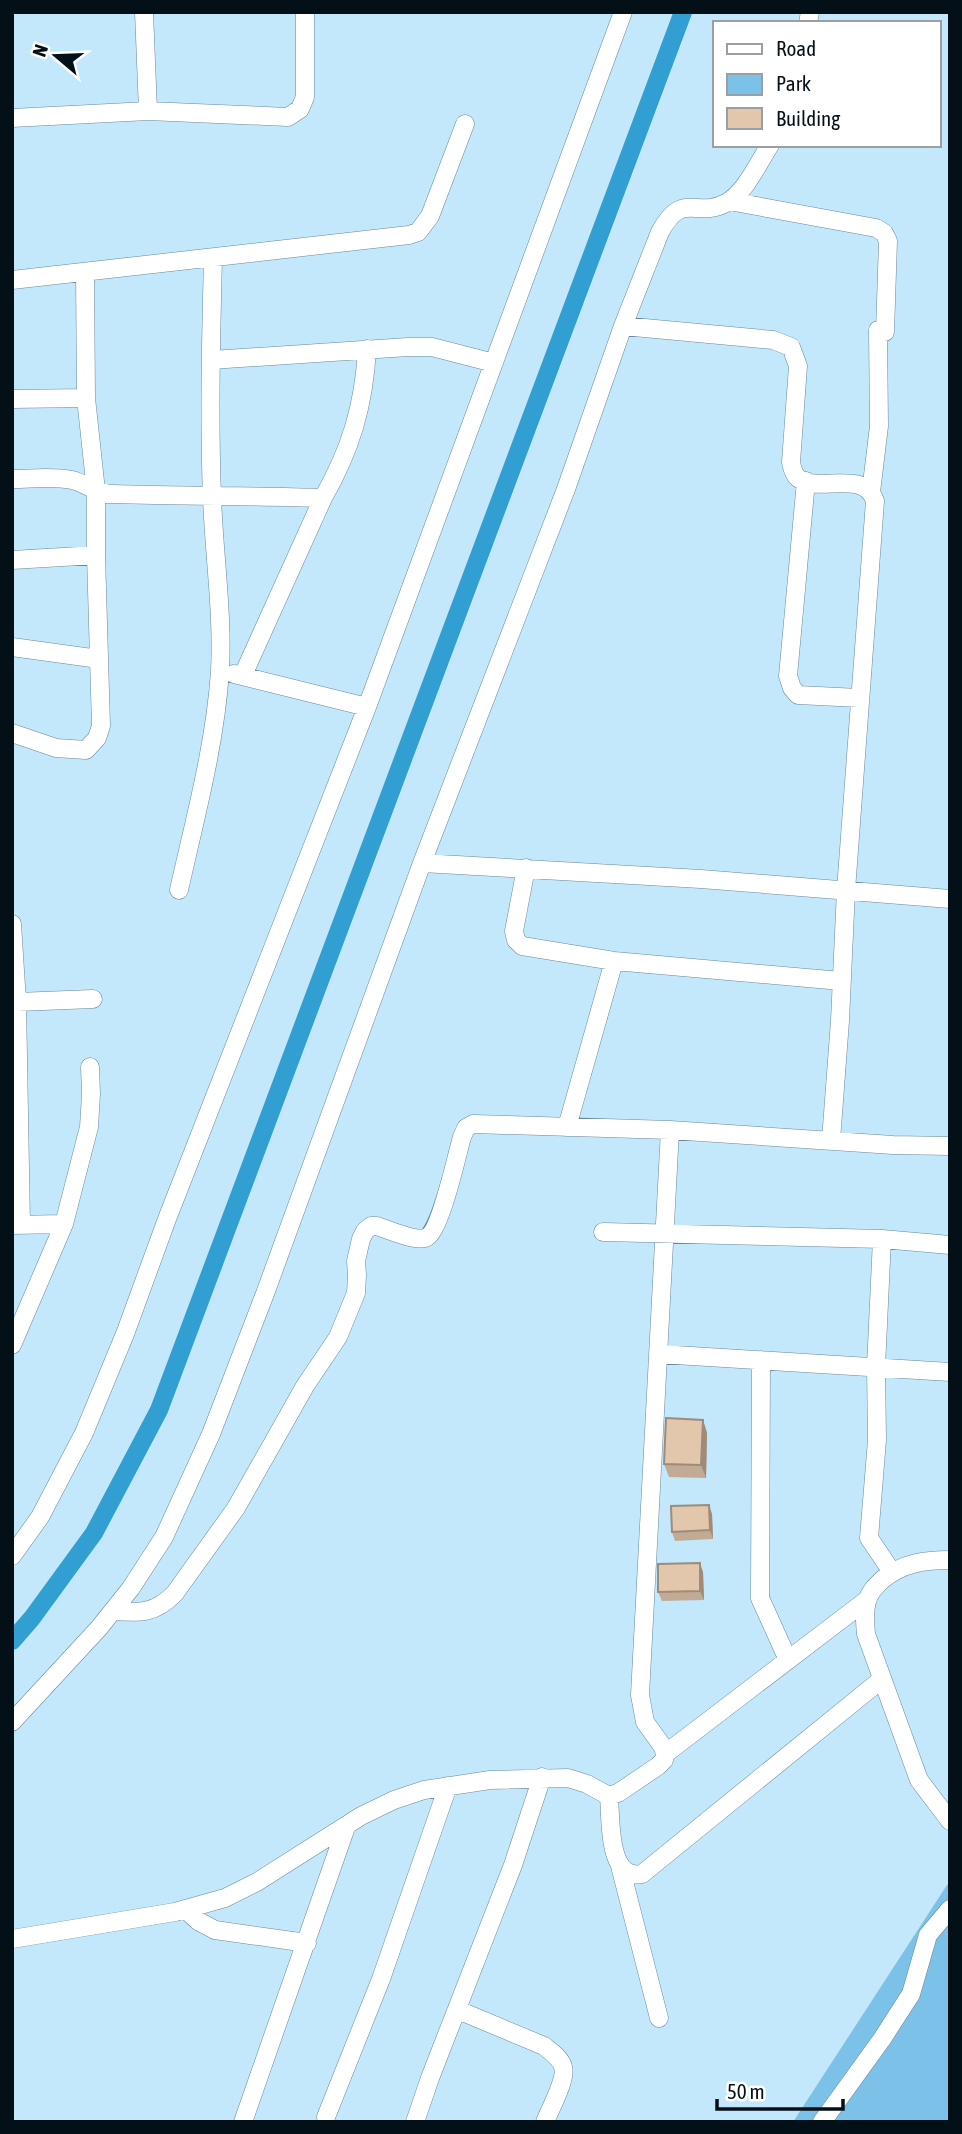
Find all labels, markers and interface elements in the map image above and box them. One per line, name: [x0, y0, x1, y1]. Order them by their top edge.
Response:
north arrow: [21, 21, 91, 91]
legend: [713, 21, 941, 147]
text: Road: [776, 36, 816, 60]
text: N: [28, 42, 52, 59]
text: Park: [776, 71, 811, 95]
text: Building: [776, 106, 840, 130]
scale bar: [717, 2068, 843, 2112]
text: 50 m: [727, 2079, 765, 2103]

